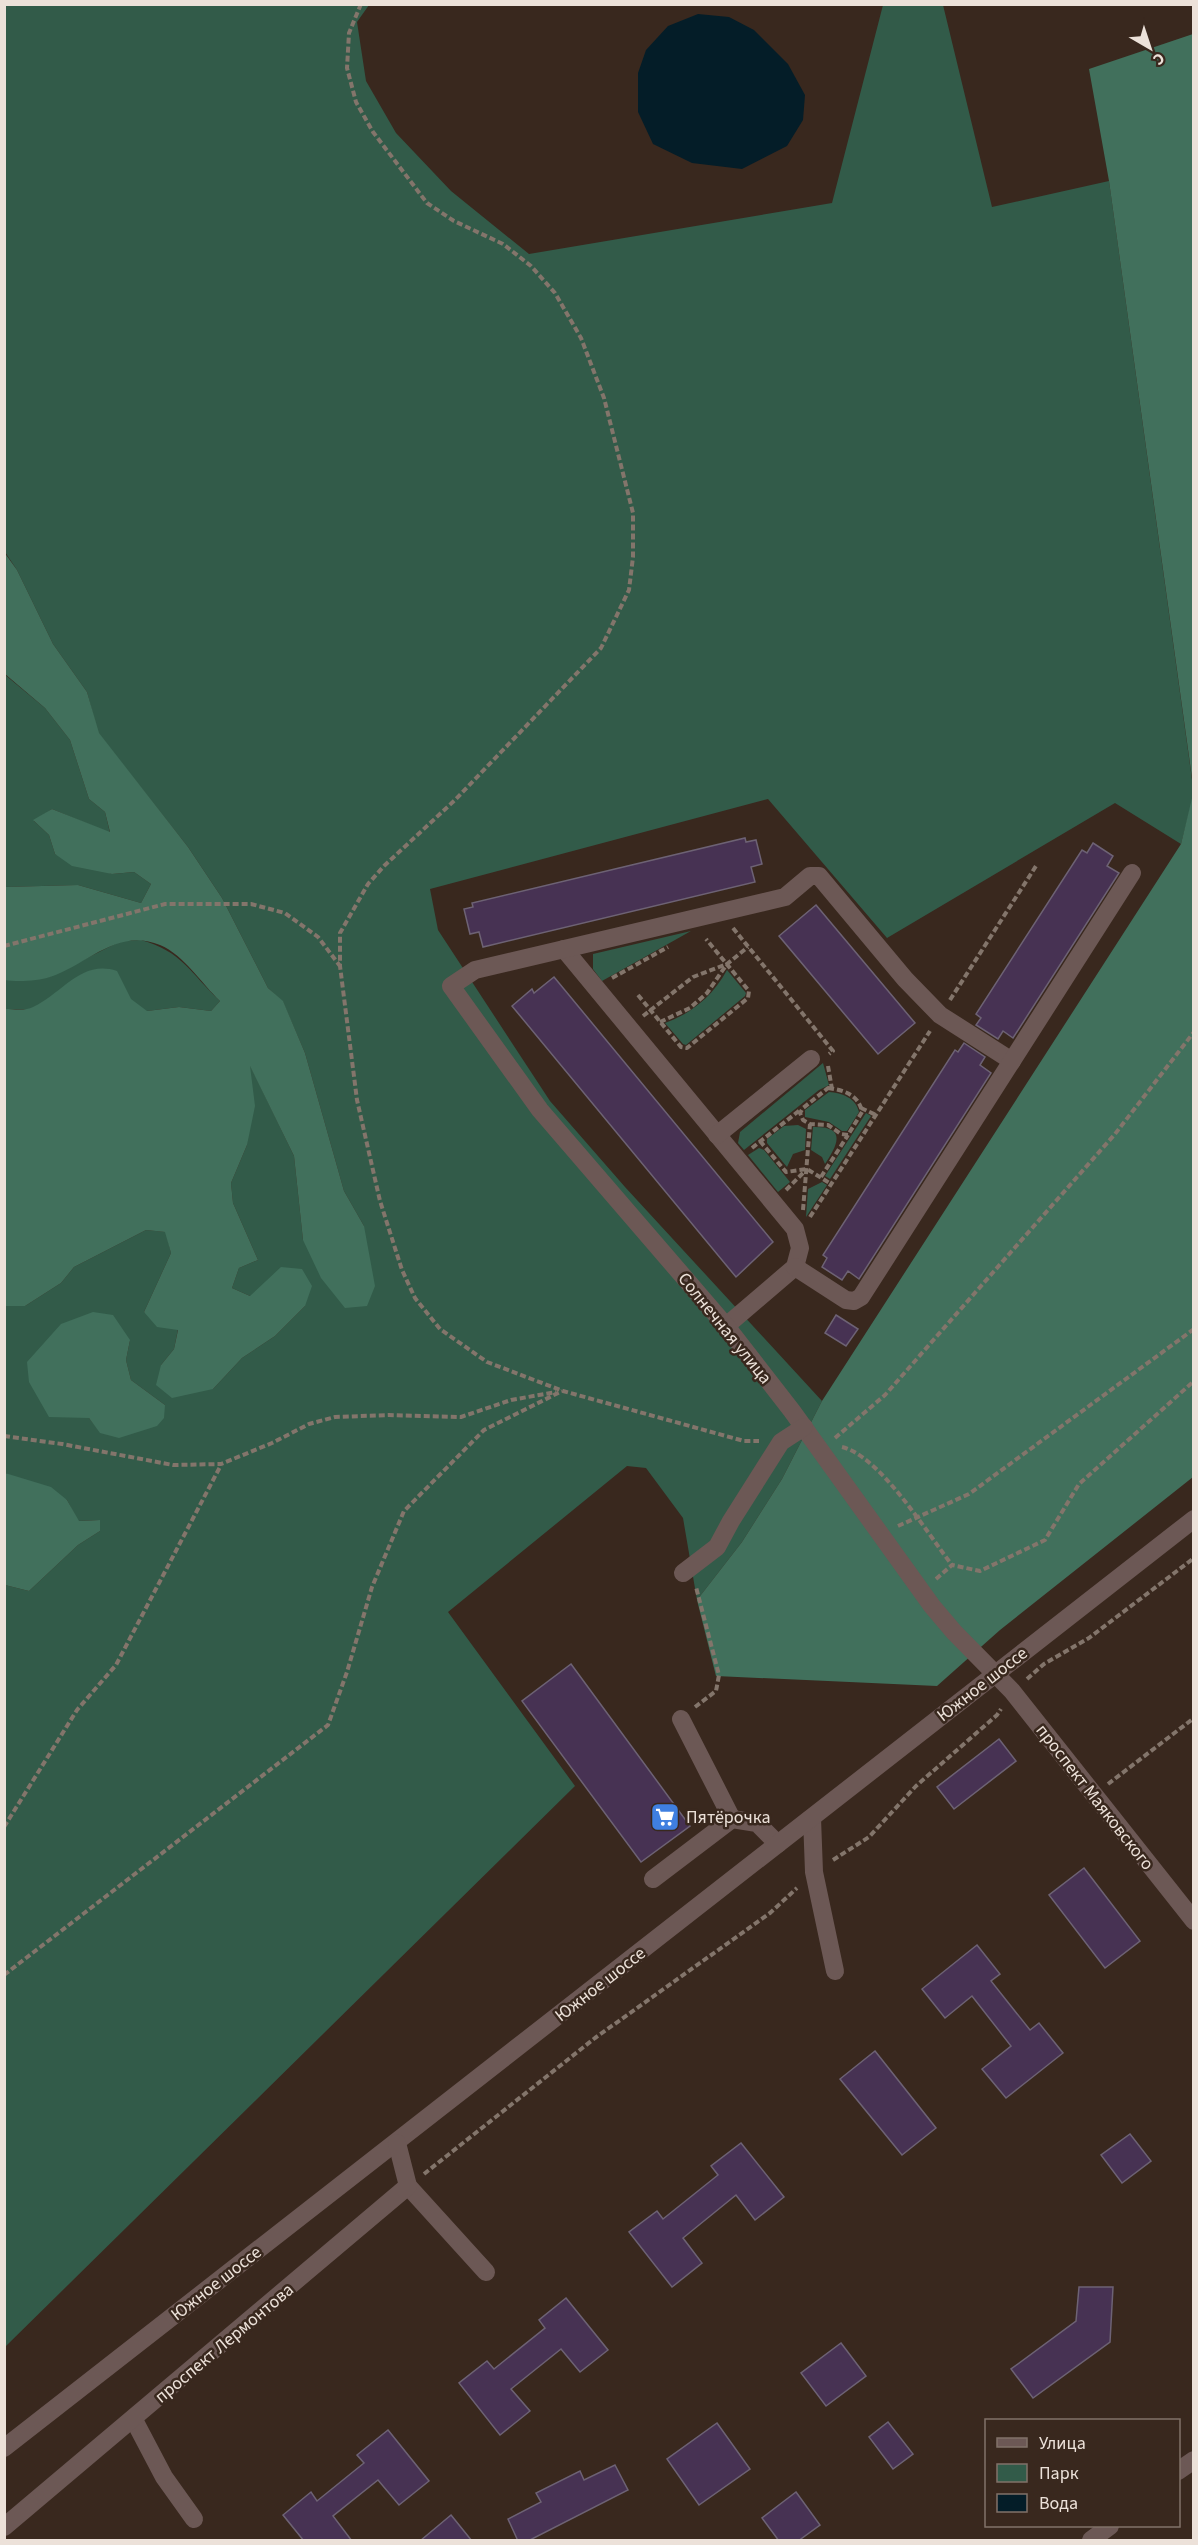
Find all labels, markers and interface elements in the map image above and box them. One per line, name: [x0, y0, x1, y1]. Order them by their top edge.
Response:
north arrow: [1120, 18, 1180, 78]
text: С: [1148, 47, 1169, 70]
street label: Солнечная улица: [672, 1267, 777, 1389]
street label: Южное шоссе: [932, 1641, 1033, 1728]
street label: проспект Маяковского: [1030, 1719, 1160, 1876]
supermarket icon: Пятёрочка: [649, 1801, 681, 1833]
place label: Пятёрочка: [686, 1805, 771, 1830]
street label: Южное шоссе: [550, 1941, 651, 2028]
street label: Южное шоссе: [166, 2240, 267, 2327]
street label: проспект Лермонтова: [149, 2278, 299, 2409]
legend: [985, 2419, 1180, 2527]
text: Улица: [1039, 2431, 1086, 2456]
text: Парк: [1039, 2461, 1079, 2486]
text: Вода: [1039, 2491, 1078, 2516]

